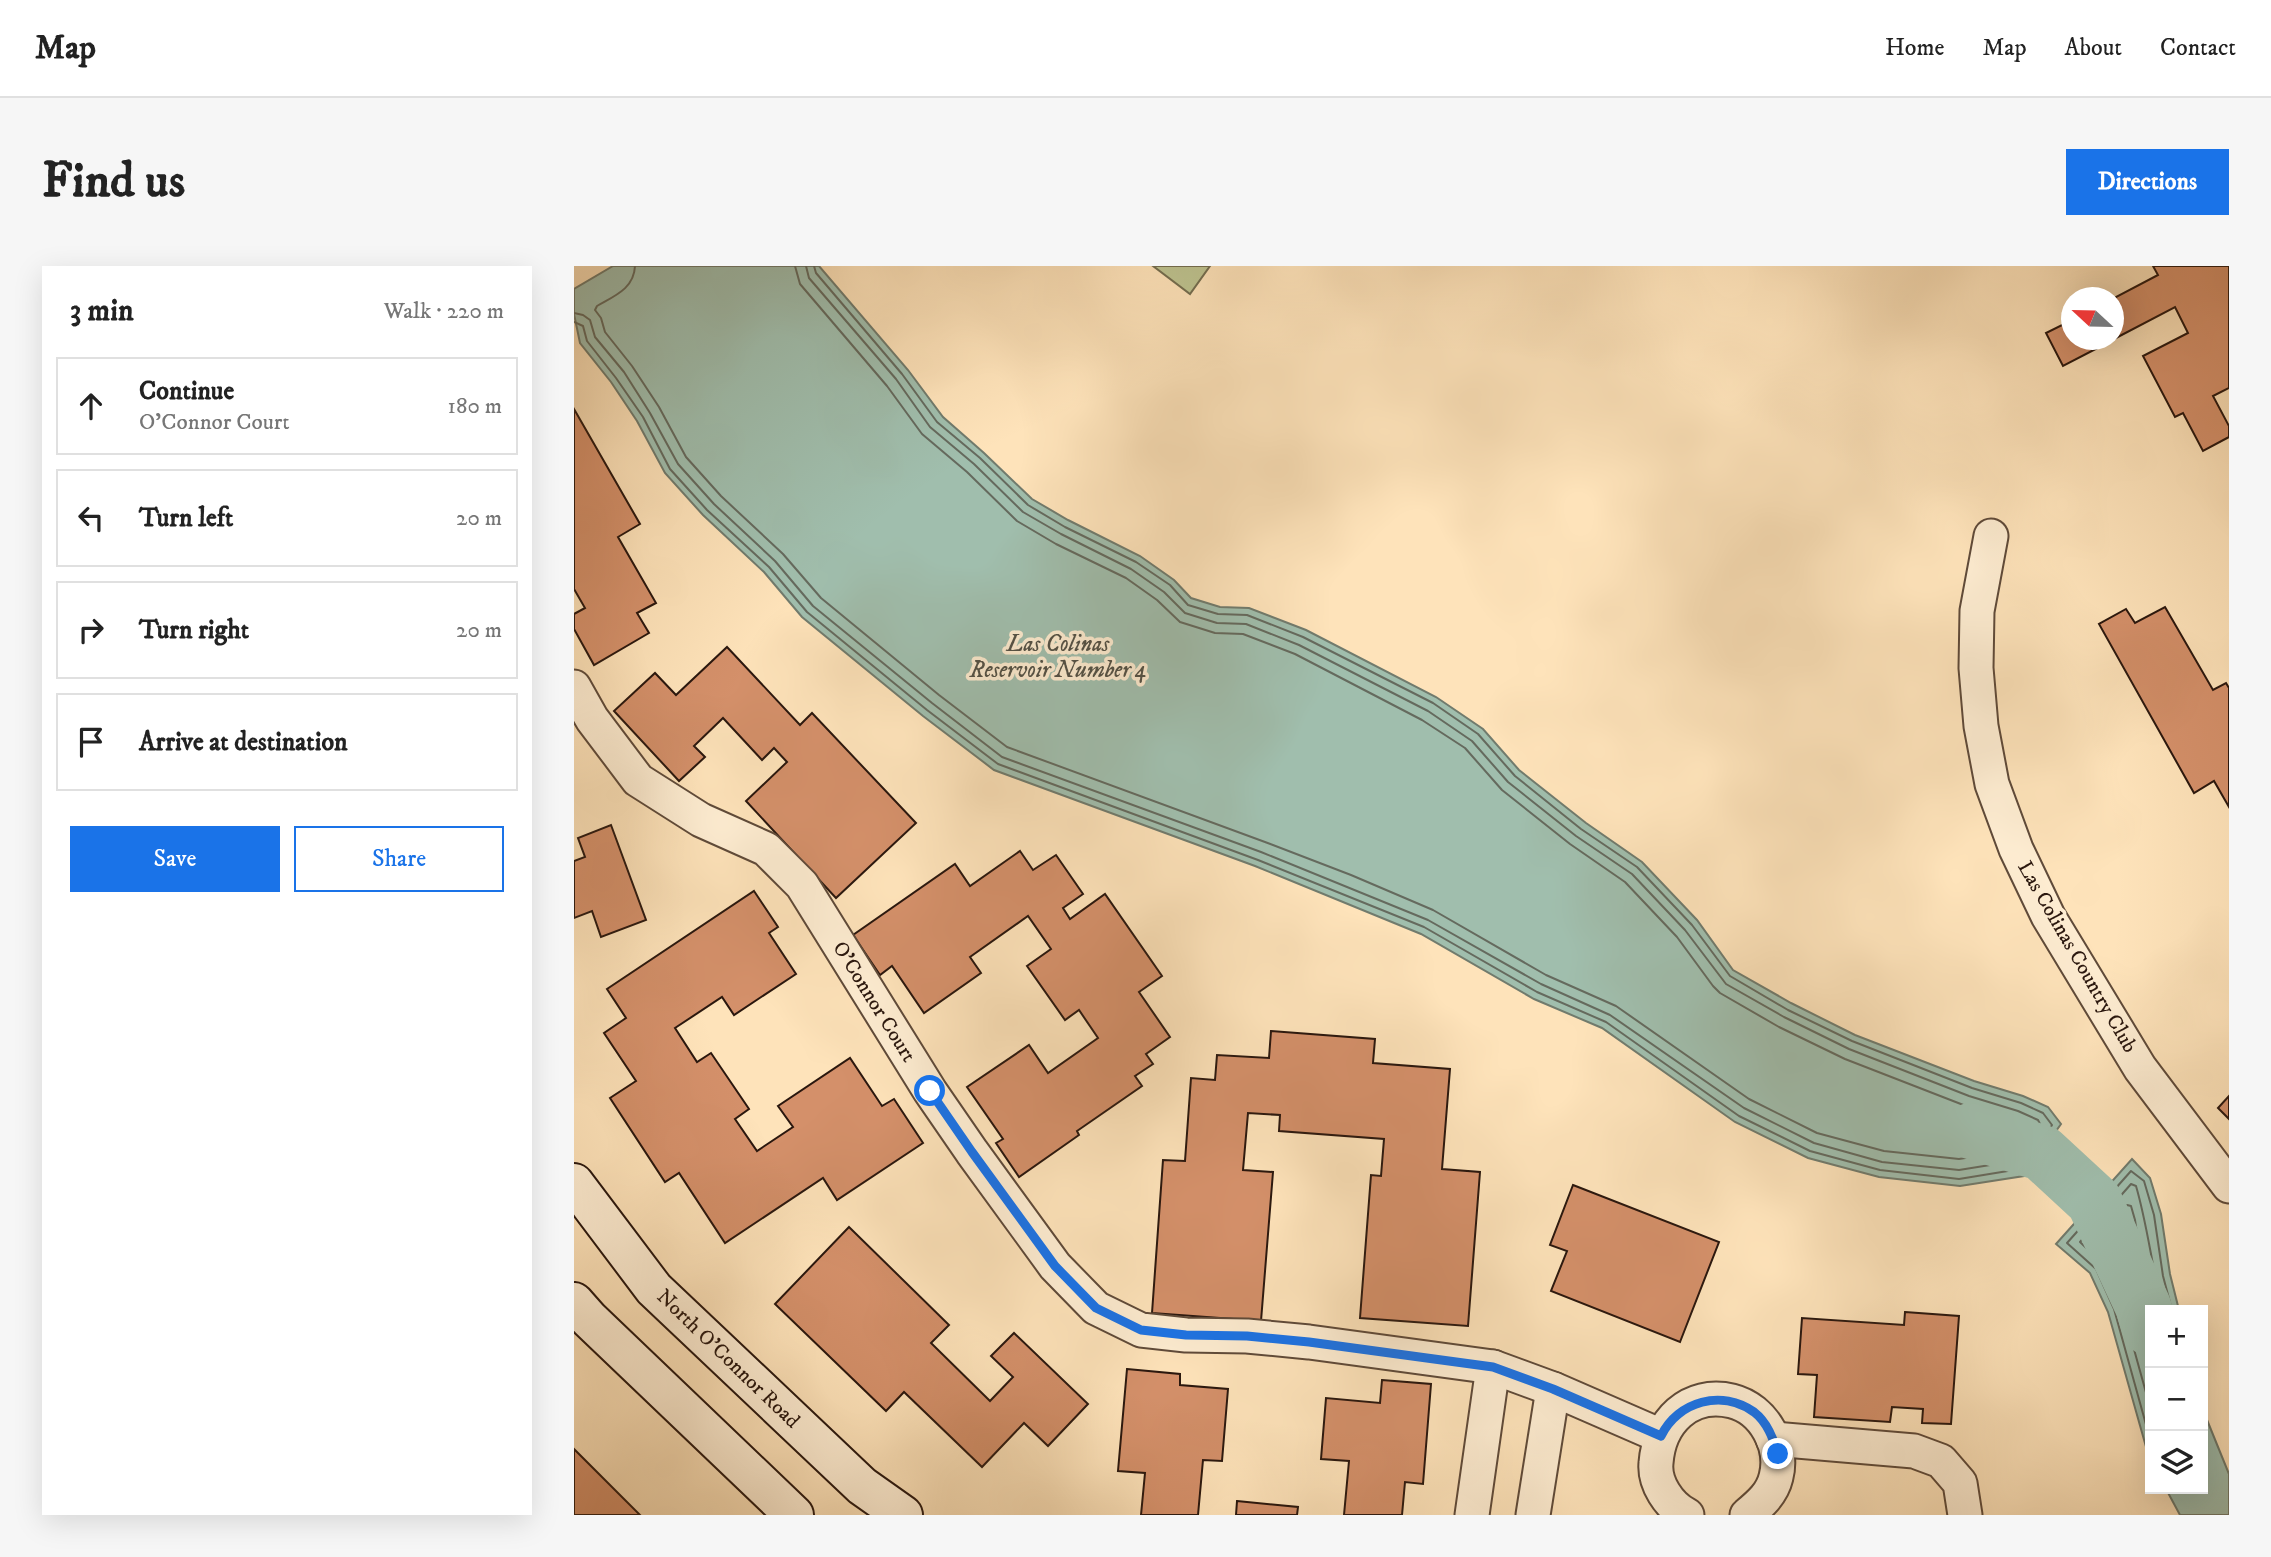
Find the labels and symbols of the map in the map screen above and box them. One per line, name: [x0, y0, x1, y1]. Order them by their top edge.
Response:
north arrow: [2061, 287, 2124, 350]
water label: Las Colinas Reservoir Number 4: [969, 630, 1146, 685]
street label: Las Colinas Country Club: [2011, 856, 2143, 1058]
street label: O'Connor Court: [827, 937, 922, 1067]
route start: [914, 1075, 945, 1106]
street label: North O'Connor Road: [651, 1284, 805, 1434]
route end: [1762, 1438, 1793, 1469]

